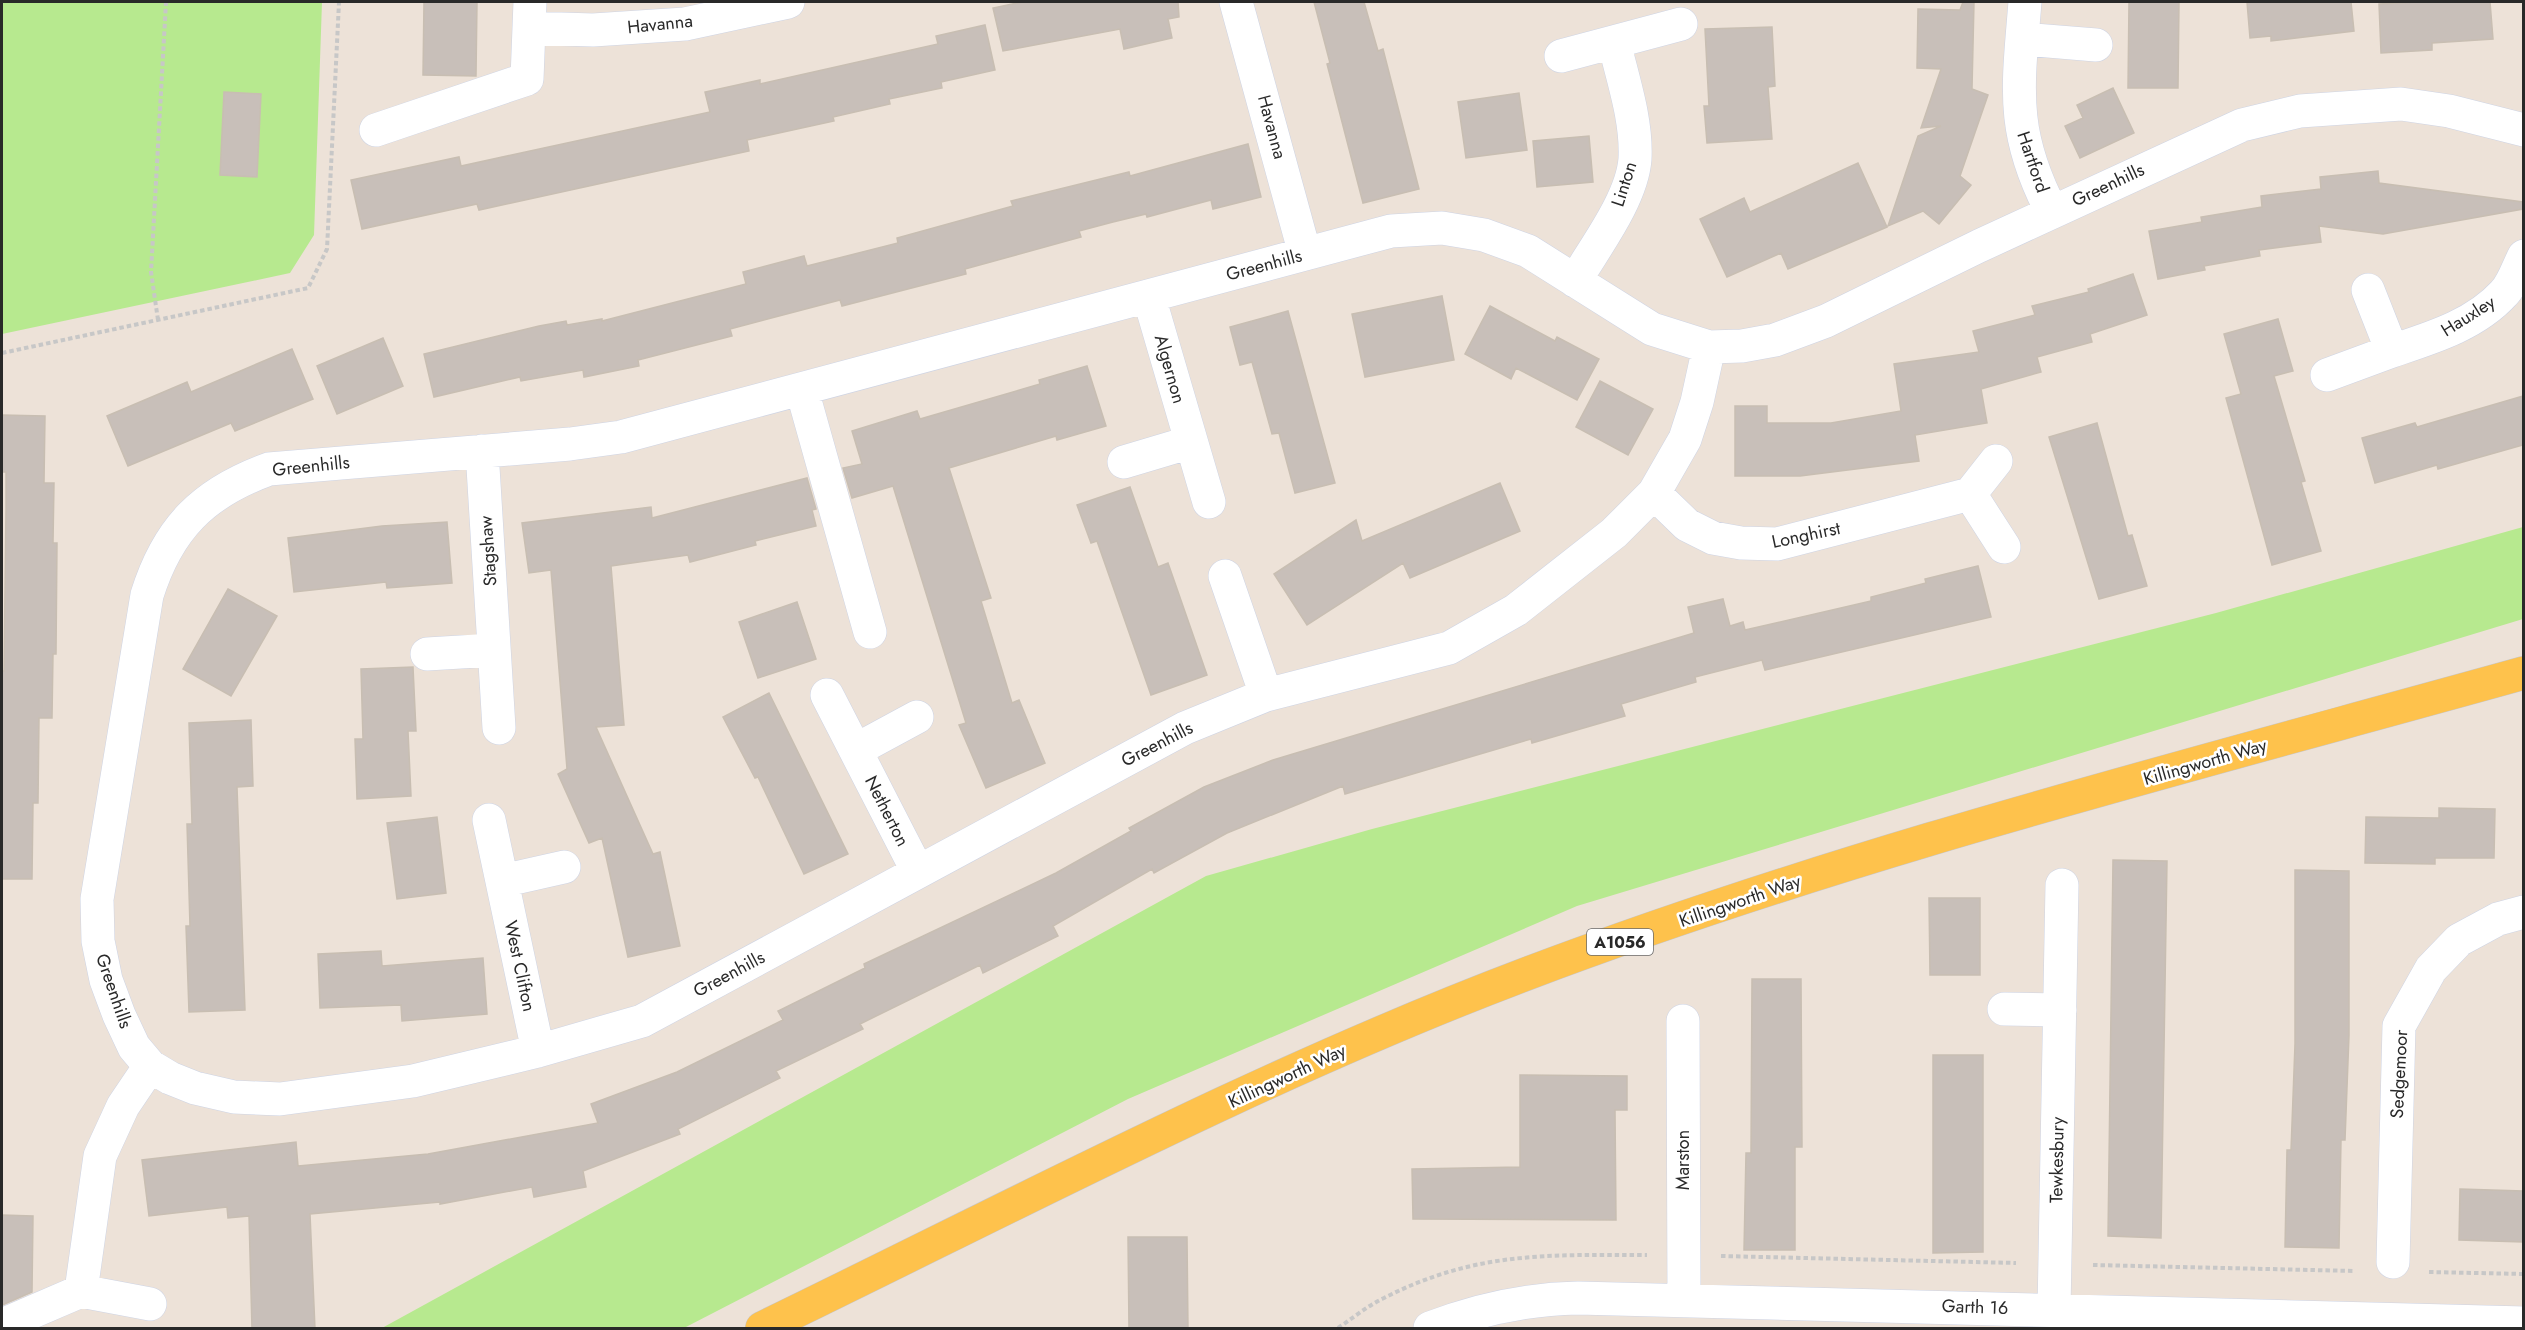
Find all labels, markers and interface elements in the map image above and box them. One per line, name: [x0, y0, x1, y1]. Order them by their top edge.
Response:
street label: Havanna: [626, 8, 694, 40]
street label: Havanna: [1251, 92, 1293, 162]
street label: Hartford: [2010, 128, 2056, 196]
street label: Greenhills: [2067, 157, 2149, 213]
street label: Linton: [1605, 158, 1643, 210]
street label: Greenhills: [1223, 242, 1305, 288]
street label: Hauxley: [2436, 289, 2500, 343]
street label: Algernon: [1148, 332, 1192, 406]
street label: Greenhills: [271, 449, 351, 483]
street label: Stagshaw: [473, 514, 503, 587]
street label: Longhirst: [1769, 515, 1843, 555]
street label: Greenhills: [1117, 715, 1197, 773]
street label: Killingworth Way: [2140, 732, 2270, 792]
street label: Netherton: [858, 771, 916, 851]
street label: Killingworth Way: [1676, 868, 1804, 934]
street label: West Clifton: [498, 918, 542, 1014]
road number: A1056: [1587, 929, 1653, 955]
street label: Greenhills: [689, 944, 769, 1004]
street label: Greenhills: [89, 950, 139, 1032]
street label: Sedgemoor: [2384, 1028, 2414, 1119]
street label: Killingworth Way: [1224, 1037, 1350, 1115]
street label: Tewkesbury: [2043, 1117, 2071, 1203]
street label: Marston: [1670, 1130, 1696, 1190]
street label: Garth 16: [1941, 1293, 2009, 1321]

